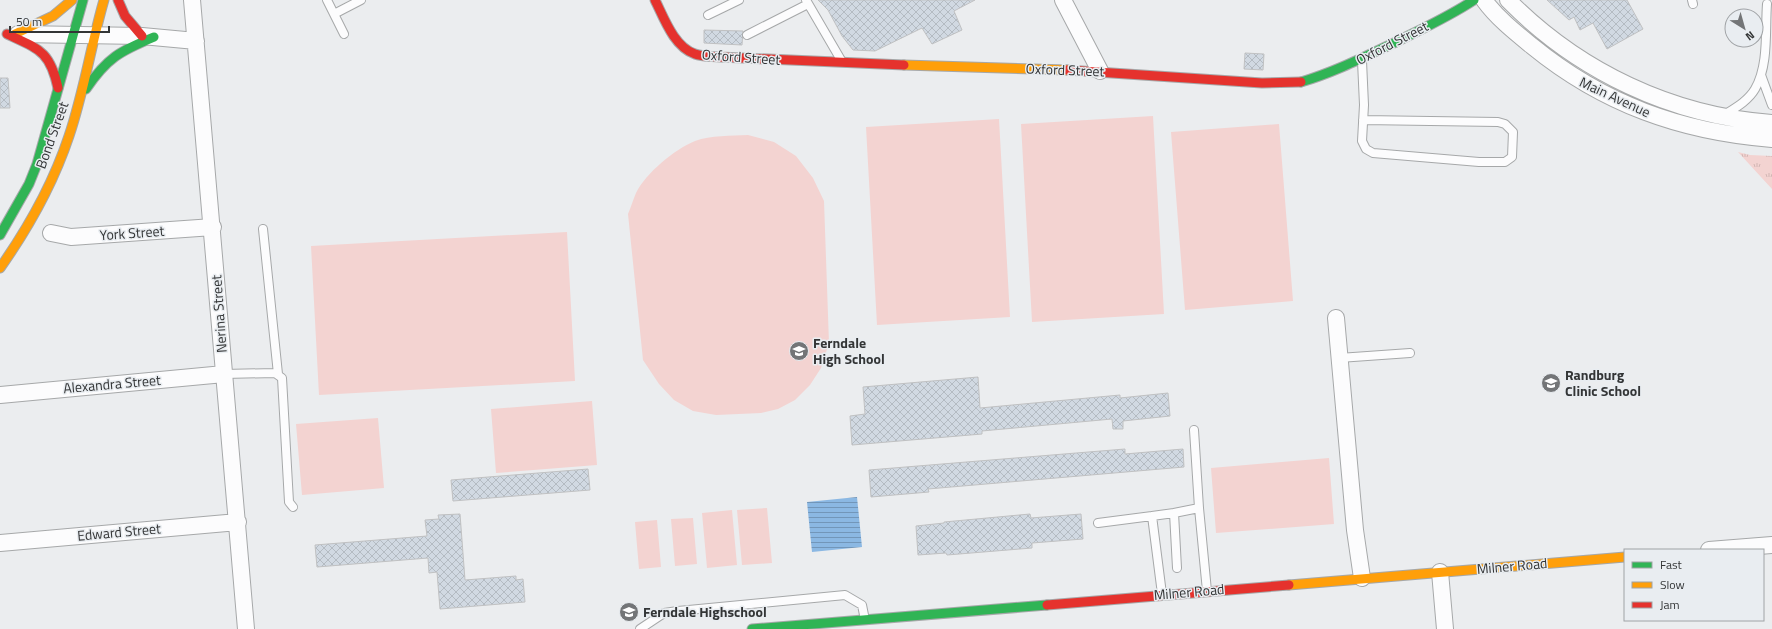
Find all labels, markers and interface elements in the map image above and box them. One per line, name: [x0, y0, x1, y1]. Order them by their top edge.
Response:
scale bar: [10, 8, 109, 34]
north arrow: [1724, 8, 1764, 48]
text: 50 m: [16, 12, 42, 31]
street label: Oxford Street: [1352, 15, 1432, 70]
text: N: [1742, 27, 1758, 45]
street label: Oxford Street: [701, 43, 781, 70]
street label: Oxford Street: [1025, 58, 1105, 81]
street label: Main Avenue: [1576, 71, 1654, 122]
street label: Bond Street: [30, 98, 73, 171]
street label: York Street: [99, 220, 165, 245]
street label: Nerina Street: [205, 274, 232, 354]
place label: Ferndale High School: [813, 332, 885, 369]
school or university icon: Ferndale High School: [788, 340, 810, 362]
place label: Randburg Clinic School: [1565, 364, 1641, 401]
street label: Alexandra Street: [62, 369, 162, 398]
school or university icon: Randburg Clinic School: [1540, 372, 1562, 394]
street label: Edward Street: [76, 517, 162, 546]
legend: [1624, 549, 1764, 621]
street label: Milner Road: [1476, 552, 1548, 579]
text: Fast: [1660, 555, 1683, 574]
text: Slow: [1660, 575, 1685, 594]
street label: Milner Road: [1153, 578, 1225, 605]
text: Jam: [1660, 595, 1680, 614]
school or university icon: Ferndale Highschool: [618, 601, 640, 623]
place label: Ferndale Highschool: [643, 601, 767, 622]

